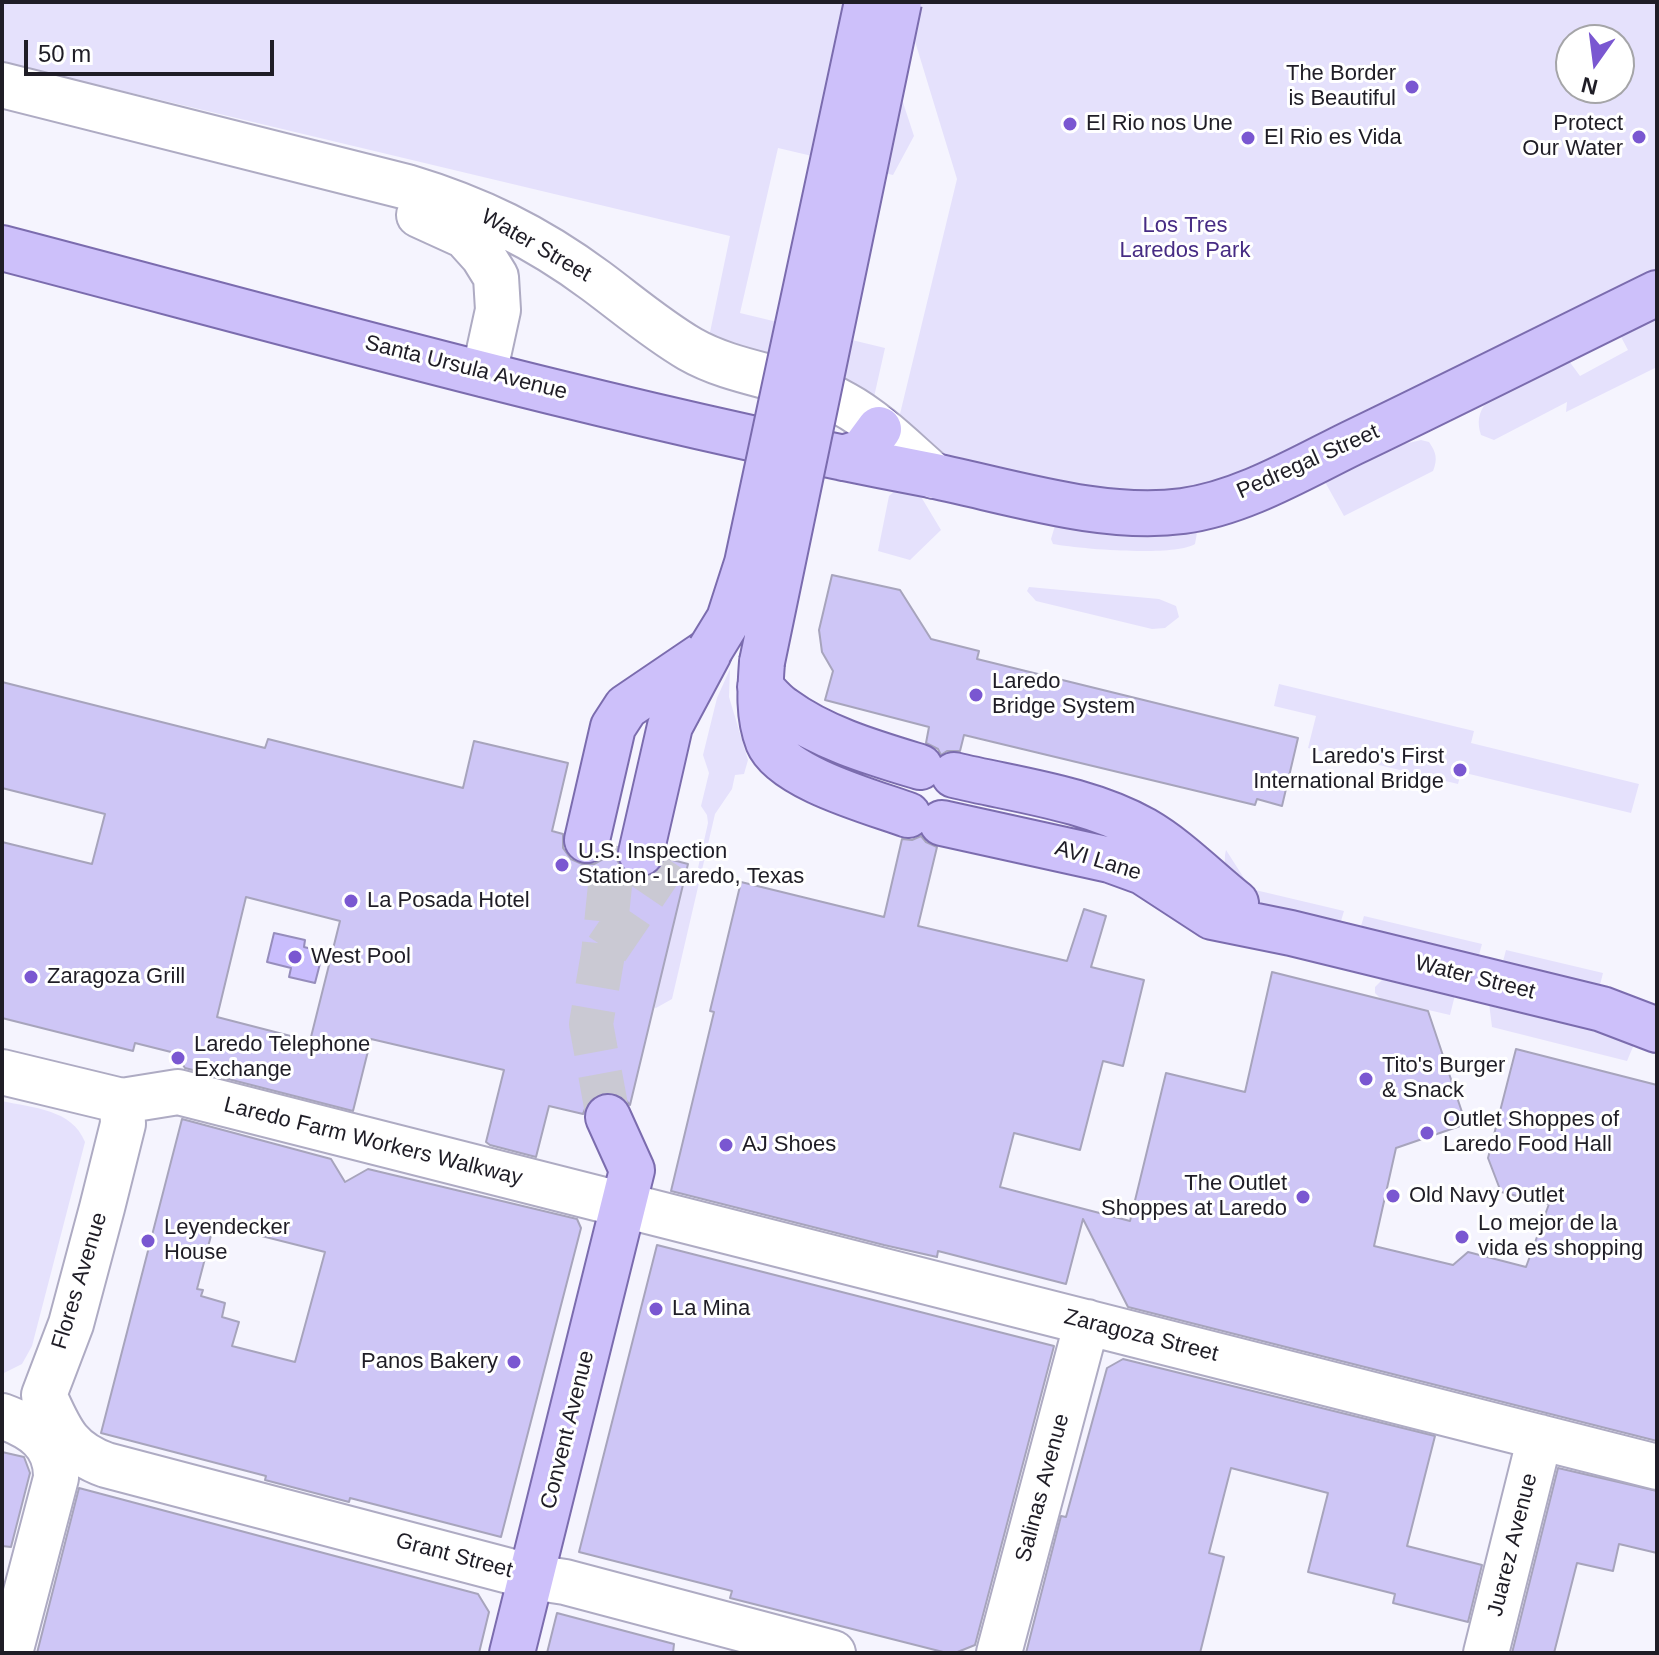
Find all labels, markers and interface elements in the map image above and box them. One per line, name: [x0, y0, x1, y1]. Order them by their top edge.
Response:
scale bar: [28, 24, 278, 74]
north arrow: [1555, 24, 1635, 104]
text: 50 m: [38, 40, 91, 67]
place label: The Border is Beautiful: [1286, 61, 1396, 112]
text: N: [1579, 72, 1600, 100]
marker: The Border is Beautiful: [1403, 78, 1421, 96]
place label: El Rio nos Une: [1086, 111, 1233, 137]
place label: Protect Our Water: [1522, 111, 1623, 162]
marker: El Rio nos Une: [1061, 115, 1079, 133]
place label: El Rio es Vida: [1264, 125, 1402, 151]
marker: Protect Our Water: [1630, 128, 1648, 146]
marker: El Rio es Vida: [1239, 129, 1257, 147]
street label: Water Street: [476, 204, 596, 288]
park label: Los Tres Laredos Park: [1120, 213, 1250, 264]
street label: Santa Ursula Avenue: [362, 330, 570, 406]
street label: Pedregal Street: [1233, 419, 1383, 505]
place label: Laredo Bridge System: [992, 669, 1135, 720]
marker: Laredo Bridge System: [967, 686, 985, 704]
place label: Laredo's First International Bridge: [1253, 744, 1444, 796]
marker: Laredo's First International Bridge: [1451, 761, 1469, 779]
street label: AVI Lane: [1052, 835, 1144, 887]
place label: U.S. Inspection Station - Laredo, Texas: [578, 839, 804, 890]
marker: U.S. Inspection Station - Laredo, Texas: [553, 856, 571, 874]
place label: La Posada Hotel: [367, 888, 530, 914]
marker: La Posada Hotel: [342, 892, 360, 910]
place label: West Pool: [311, 944, 411, 970]
marker: West Pool: [286, 948, 304, 966]
street label: Water Street: [1412, 950, 1538, 1006]
place label: Zaragoza Grill: [47, 964, 185, 990]
marker: Zaragoza Grill: [22, 968, 40, 986]
place label: Laredo Telephone Exchange: [194, 1032, 370, 1084]
marker: Laredo Telephone Exchange: [169, 1049, 187, 1067]
place label: Tito's Burger & Snack: [1382, 1053, 1505, 1104]
marker: Tito's Burger & Snack: [1357, 1070, 1375, 1088]
street label: Laredo Farm Workers Walkway: [221, 1092, 525, 1192]
place label: Outlet Shoppes of Laredo Food Hall: [1443, 1107, 1619, 1158]
marker: Outlet Shoppes of Laredo Food Hall: [1418, 1124, 1436, 1142]
place label: AJ Shoes: [742, 1132, 836, 1158]
marker: AJ Shoes: [717, 1136, 735, 1154]
place label: The Outlet Shoppes at Laredo: [1101, 1171, 1287, 1222]
place label: Old Navy Outlet: [1409, 1183, 1564, 1209]
marker: Old Navy Outlet: [1384, 1187, 1402, 1205]
marker: The Outlet Shoppes at Laredo: [1294, 1188, 1312, 1206]
street label: Flores Avenue: [47, 1210, 113, 1352]
place label: Lo mejor de la vida es shopping: [1478, 1211, 1643, 1262]
place label: Leyendecker House: [164, 1215, 290, 1266]
marker: Lo mejor de la vida es shopping: [1453, 1228, 1471, 1246]
marker: Leyendecker House: [139, 1232, 157, 1250]
place label: La Mina: [672, 1296, 750, 1322]
marker: La Mina: [647, 1300, 665, 1318]
street label: Zaragoza Street: [1061, 1304, 1221, 1368]
street label: Convent Avenue: [536, 1348, 600, 1512]
place label: Panos Bakery: [361, 1349, 498, 1375]
marker: Panos Bakery: [505, 1353, 523, 1371]
street label: Salinas Avenue: [1011, 1411, 1075, 1565]
street label: Juarez Avenue: [1482, 1471, 1544, 1619]
street label: Grant Street: [393, 1528, 515, 1584]

